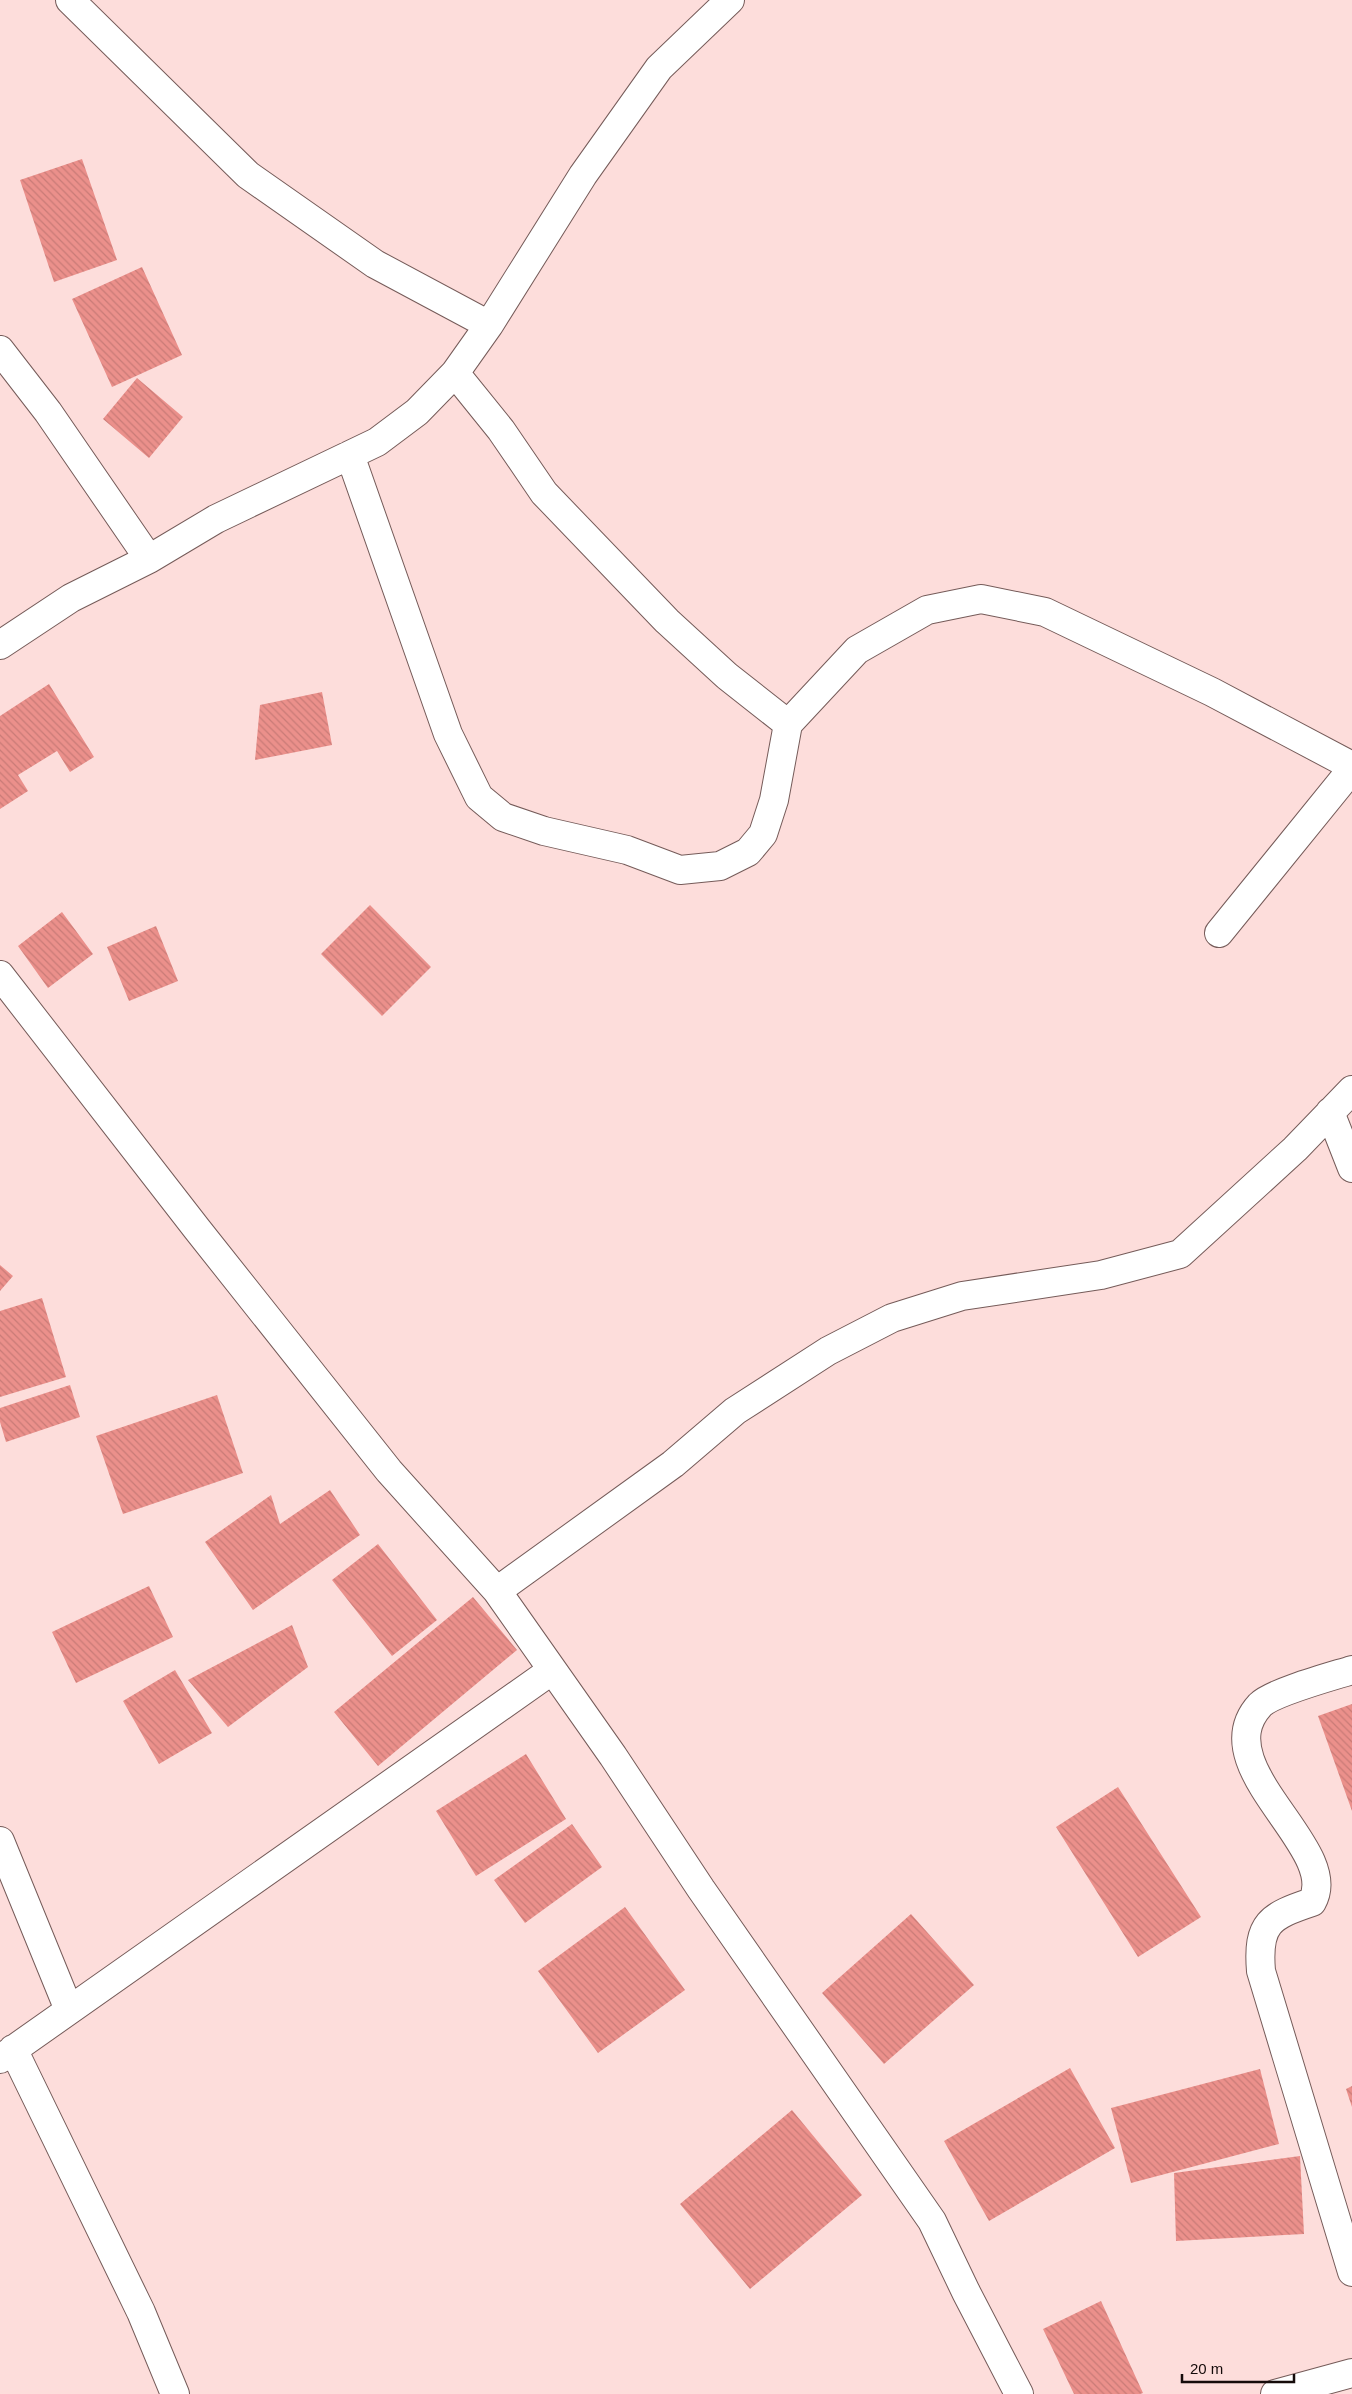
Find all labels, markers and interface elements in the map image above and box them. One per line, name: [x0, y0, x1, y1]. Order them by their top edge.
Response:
scale bar: [1182, 2352, 1294, 2384]
text: 20 m: [1190, 2360, 1223, 2377]

